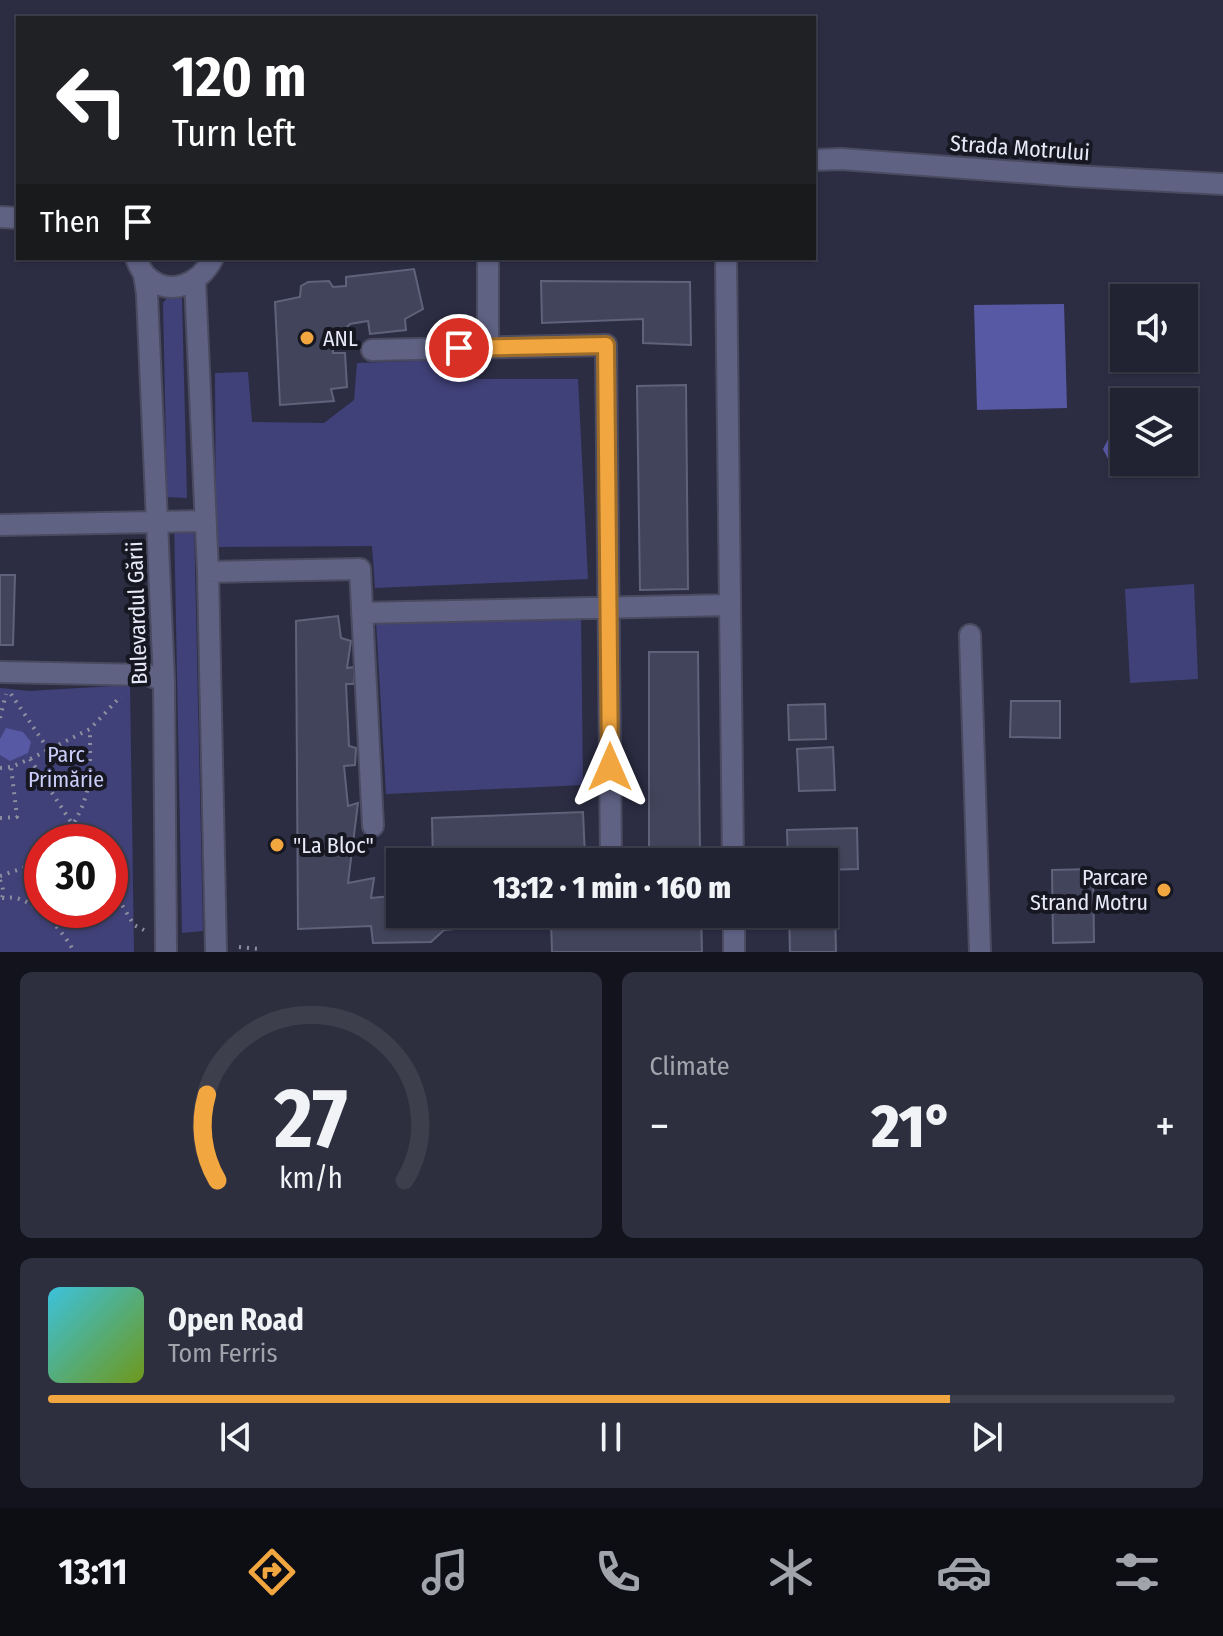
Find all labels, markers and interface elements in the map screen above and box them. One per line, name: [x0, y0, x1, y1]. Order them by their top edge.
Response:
text: 120 m: [172, 44, 307, 111]
icon: left: [40, 48, 144, 152]
text: Turn left: [172, 112, 296, 156]
street label: Strada Motrului: [949, 130, 1091, 166]
icon: arrive: [116, 200, 160, 244]
text: Then: [40, 204, 100, 240]
map controls: [1110, 284, 1198, 476]
button: sound: [1110, 284, 1198, 372]
pin: [425, 314, 493, 382]
place label: ANL: [323, 325, 358, 352]
icon: arrive: [437, 326, 481, 370]
marker: ANL: [298, 329, 316, 347]
button: layers: [1110, 388, 1198, 476]
street label: Bulevardul Gării: [121, 541, 153, 685]
position arrow: [568, 725, 652, 809]
park label: Parc Primărie: [28, 741, 104, 793]
speed limit sign: 30: [24, 824, 128, 928]
place label: "La Bloc": [293, 832, 374, 859]
marker: "La Bloc": [268, 836, 286, 854]
place label: Parcare Strand Motru: [1030, 864, 1148, 916]
text: 13:12 · 1 min · 160 m: [493, 870, 731, 906]
marker: Parcare Strand Motru: [1155, 881, 1173, 899]
text: Climate: [650, 1051, 730, 1082]
text: 27: [273, 1069, 348, 1169]
text: 21°: [872, 1091, 953, 1163]
text: −: [650, 1100, 669, 1153]
text: +: [1155, 1100, 1175, 1153]
text: km/h: [279, 1161, 343, 1196]
text: Open Road: [168, 1302, 304, 1338]
text: Tom Ferris: [168, 1338, 278, 1369]
icon: previous: [214, 1415, 258, 1459]
icon: pause: [589, 1415, 633, 1459]
icon: next: [965, 1415, 1009, 1459]
icon: directions: [244, 1544, 300, 1600]
icon: music: [417, 1544, 473, 1600]
icon: phone: [590, 1544, 646, 1600]
icon: climate: [763, 1544, 819, 1600]
icon: car: [936, 1544, 992, 1600]
icon: filters: [1109, 1544, 1165, 1600]
text: 13:11: [58, 1550, 128, 1594]

